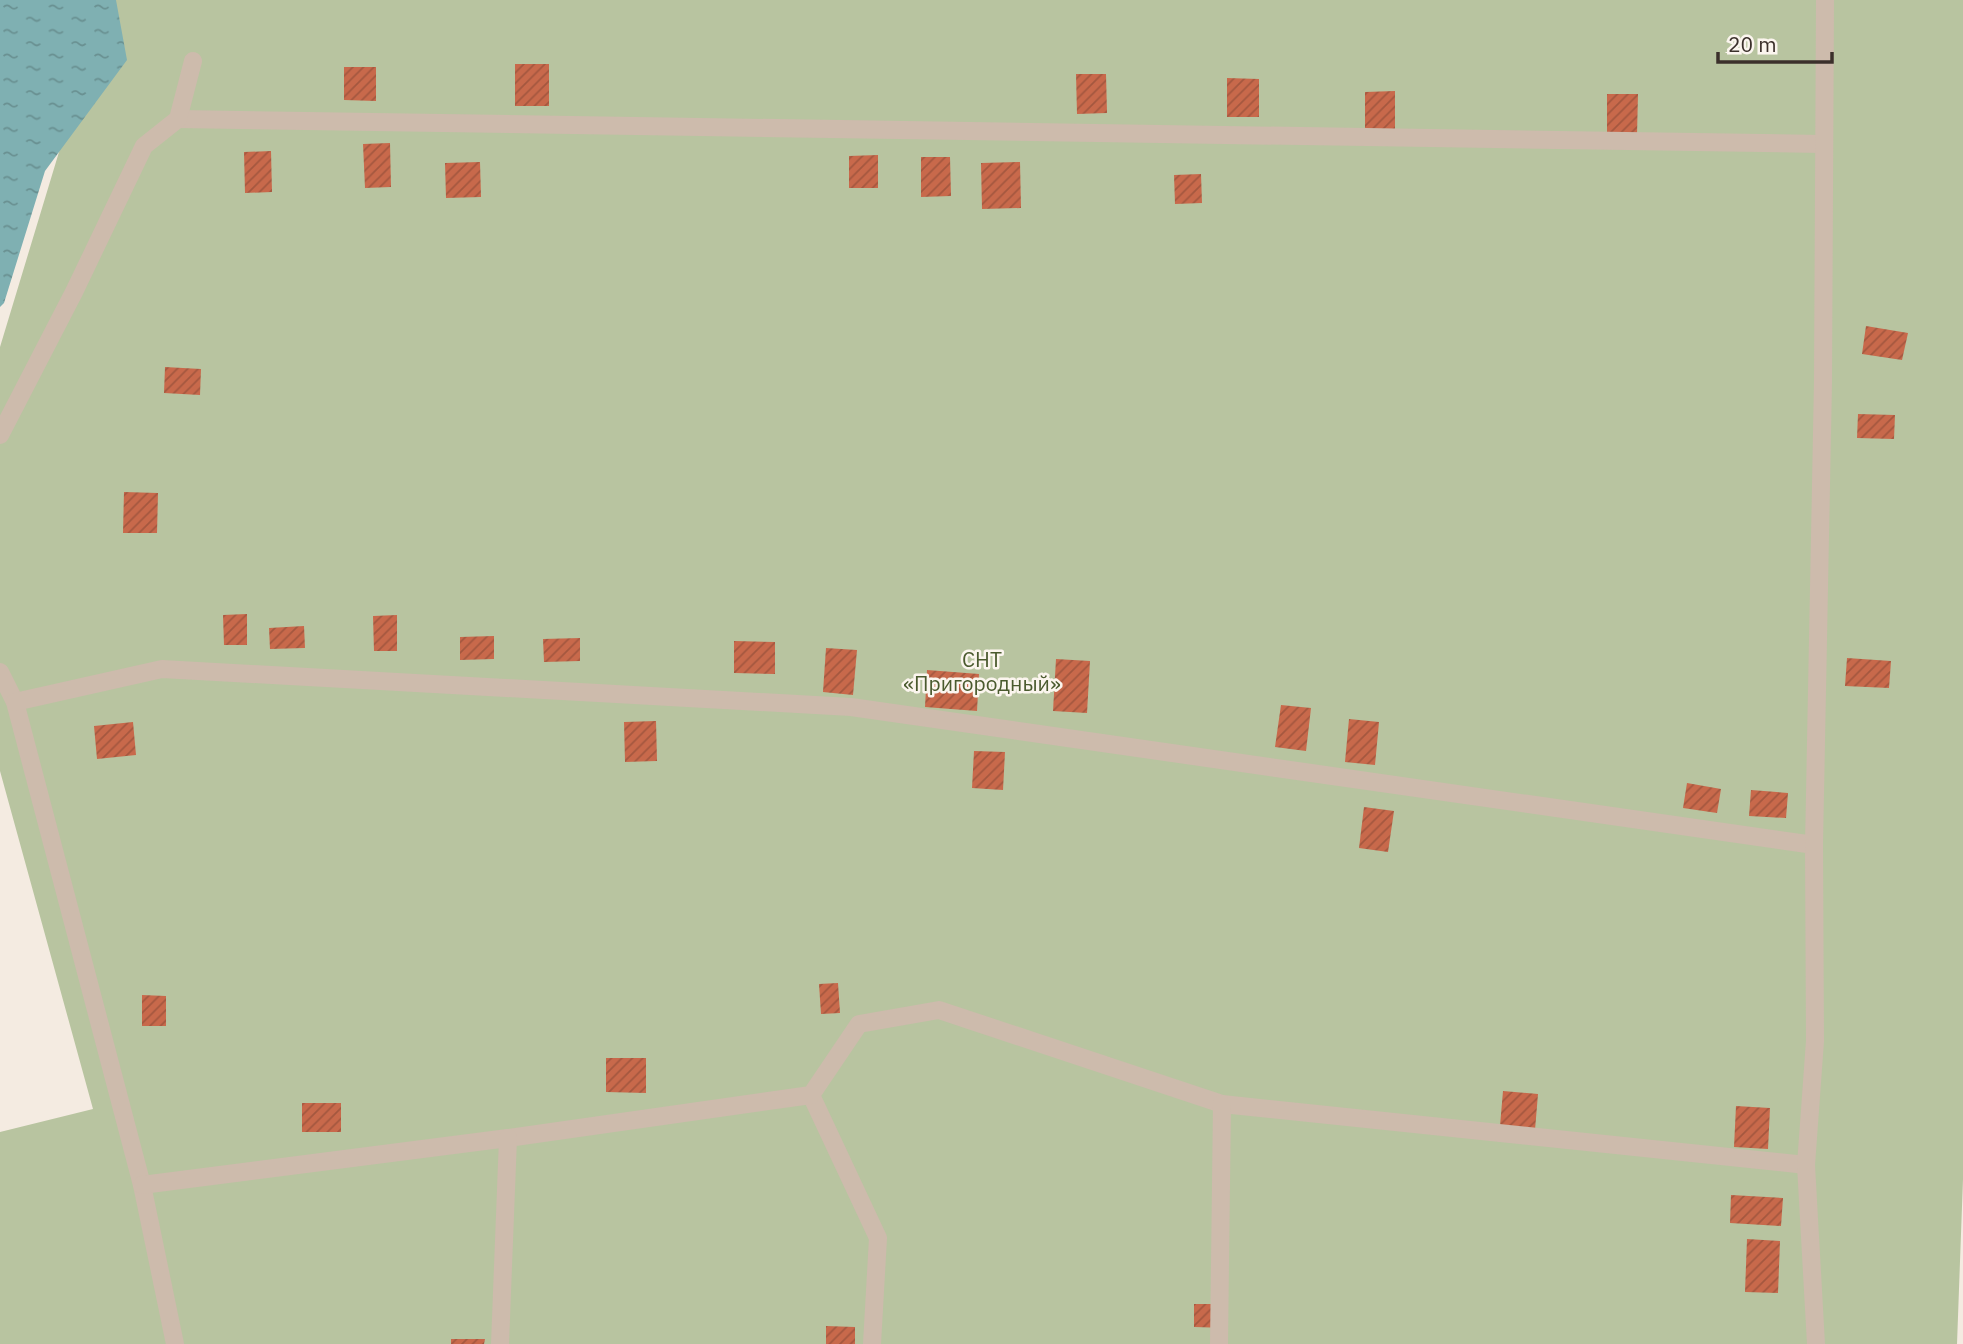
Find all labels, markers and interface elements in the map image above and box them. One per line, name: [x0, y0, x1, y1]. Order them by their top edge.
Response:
scale bar: [1718, 21, 1832, 65]
text: 20 m: [1728, 30, 1777, 58]
park label: СНТ «Пригородный»: [903, 645, 1061, 697]

